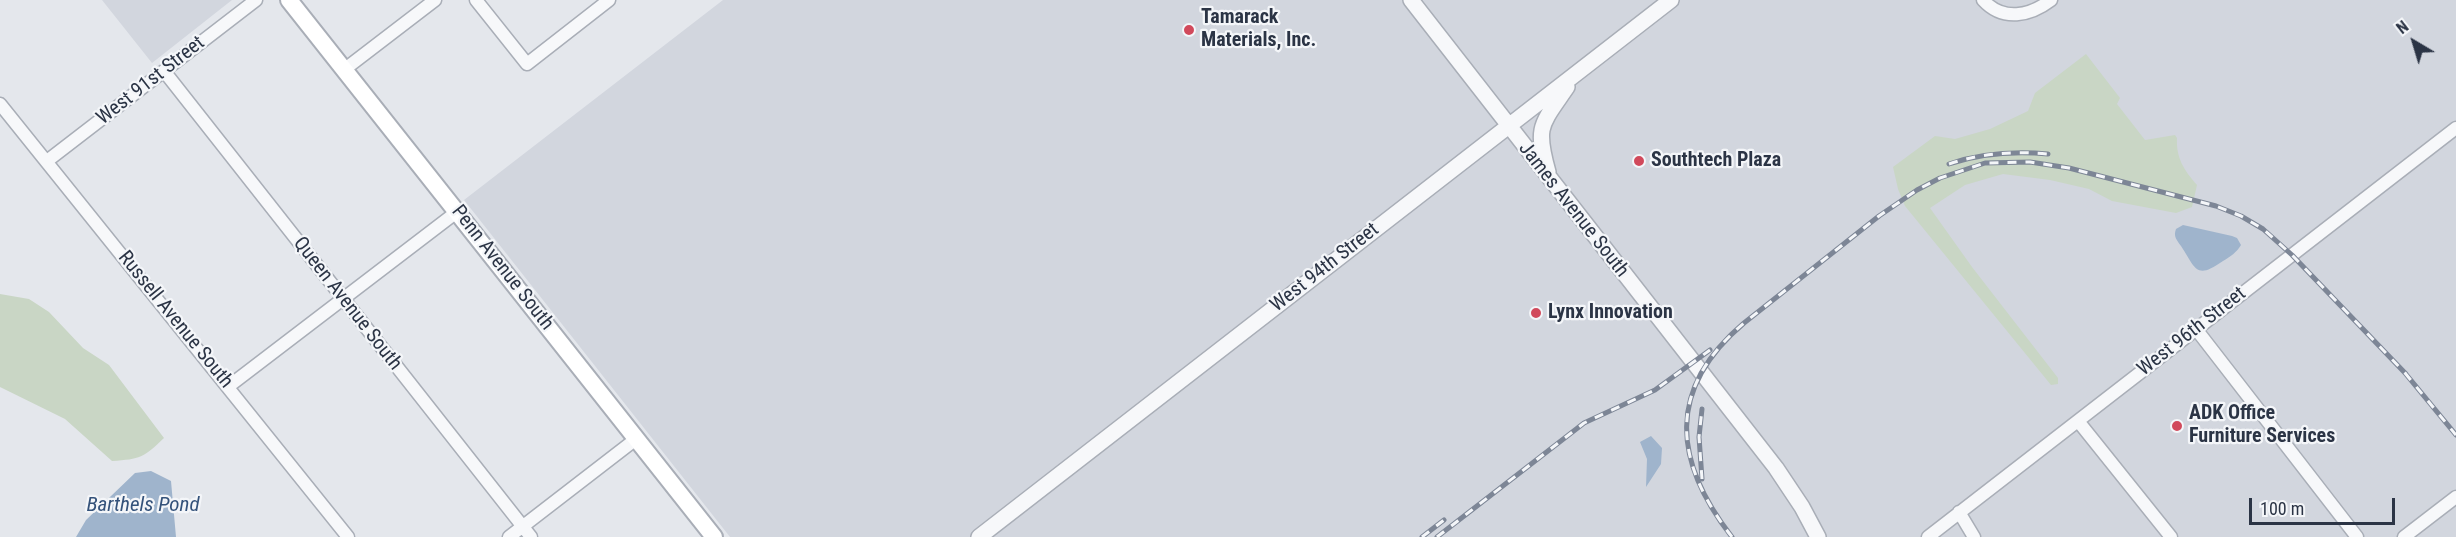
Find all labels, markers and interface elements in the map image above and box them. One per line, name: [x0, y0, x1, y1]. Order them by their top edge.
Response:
place label: Tamarack Materials, Inc.: [1201, 6, 1316, 53]
north arrow: [2384, 12, 2444, 72]
text: N: [2393, 17, 2412, 38]
marker: Tamarack Materials, Inc.: [1182, 23, 1196, 37]
street label: West 91st Street: [92, 31, 210, 131]
street label: James Avenue South: [1513, 138, 1633, 282]
place label: Southtech Plaza: [1651, 149, 1781, 173]
marker: Southtech Plaza: [1632, 154, 1646, 168]
street label: Penn Avenue South: [446, 201, 558, 335]
street label: West 94th Street: [1266, 218, 1384, 318]
street label: Queen Avenue South: [288, 233, 406, 375]
street label: Russell Avenue South: [112, 247, 238, 393]
street label: West 96th Street: [2133, 282, 2251, 382]
place label: Lynx Innovation: [1548, 301, 1673, 325]
marker: Lynx Innovation: [1529, 306, 1543, 320]
place label: ADK Office Furniture Services: [2189, 402, 2335, 449]
marker: ADK Office Furniture Services: [2170, 419, 2184, 433]
scale bar: [2252, 486, 2398, 524]
water label: Barthels Pond: [86, 493, 200, 519]
text: 100 m: [2260, 498, 2304, 519]

